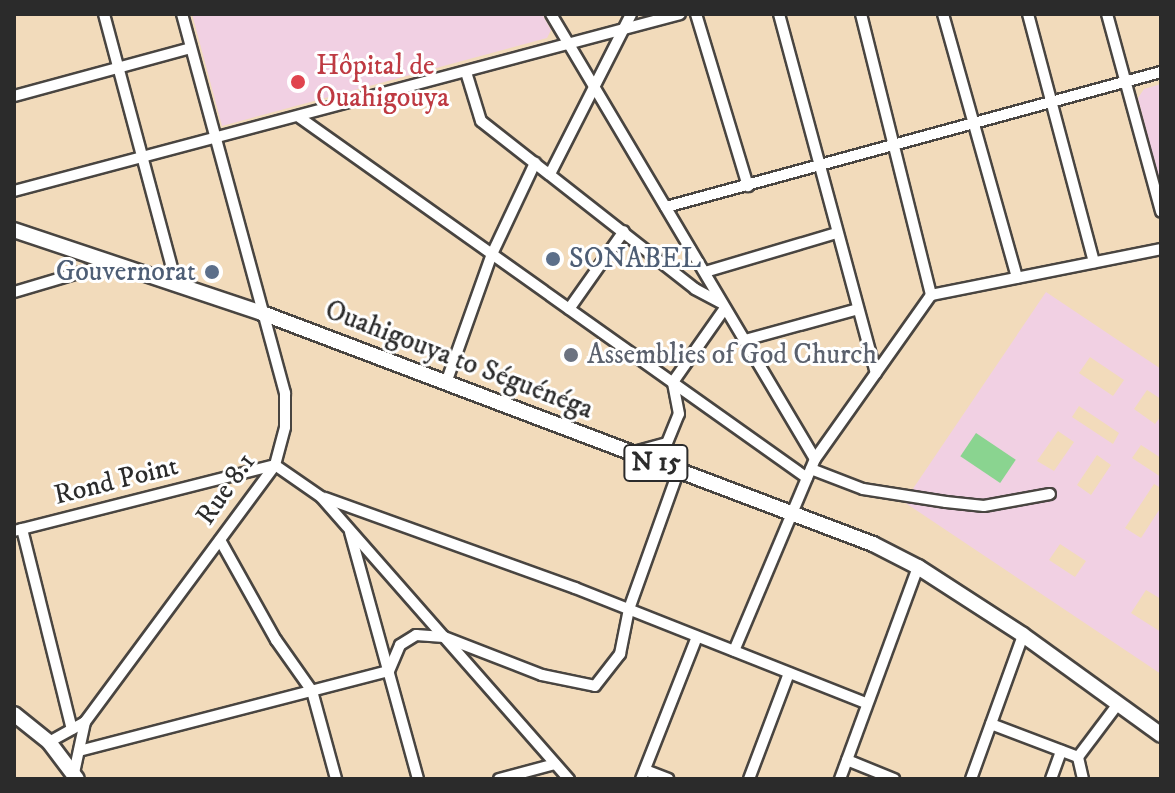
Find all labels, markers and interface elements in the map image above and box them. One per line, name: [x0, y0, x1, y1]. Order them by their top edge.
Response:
place label: Hôpital de Ouahigouya: [316, 49, 449, 115]
marker: Hôpital de Ouahigouya: [287, 71, 309, 93]
place label: SONABEL: [569, 242, 701, 276]
marker: SONABEL: [544, 250, 562, 268]
place label: Gouvernorat: [56, 255, 196, 289]
marker: Gouvernorat: [203, 263, 221, 281]
street label: Ouahigouya to Séguénéga: [320, 293, 598, 427]
place label: Assemblies of God Church: [587, 338, 877, 372]
marker: Assemblies of God Church: [562, 346, 580, 364]
road number: N 15: [622, 441, 690, 485]
street label: Rue 8.1: [189, 446, 263, 532]
street label: Rond Point: [50, 449, 182, 513]

